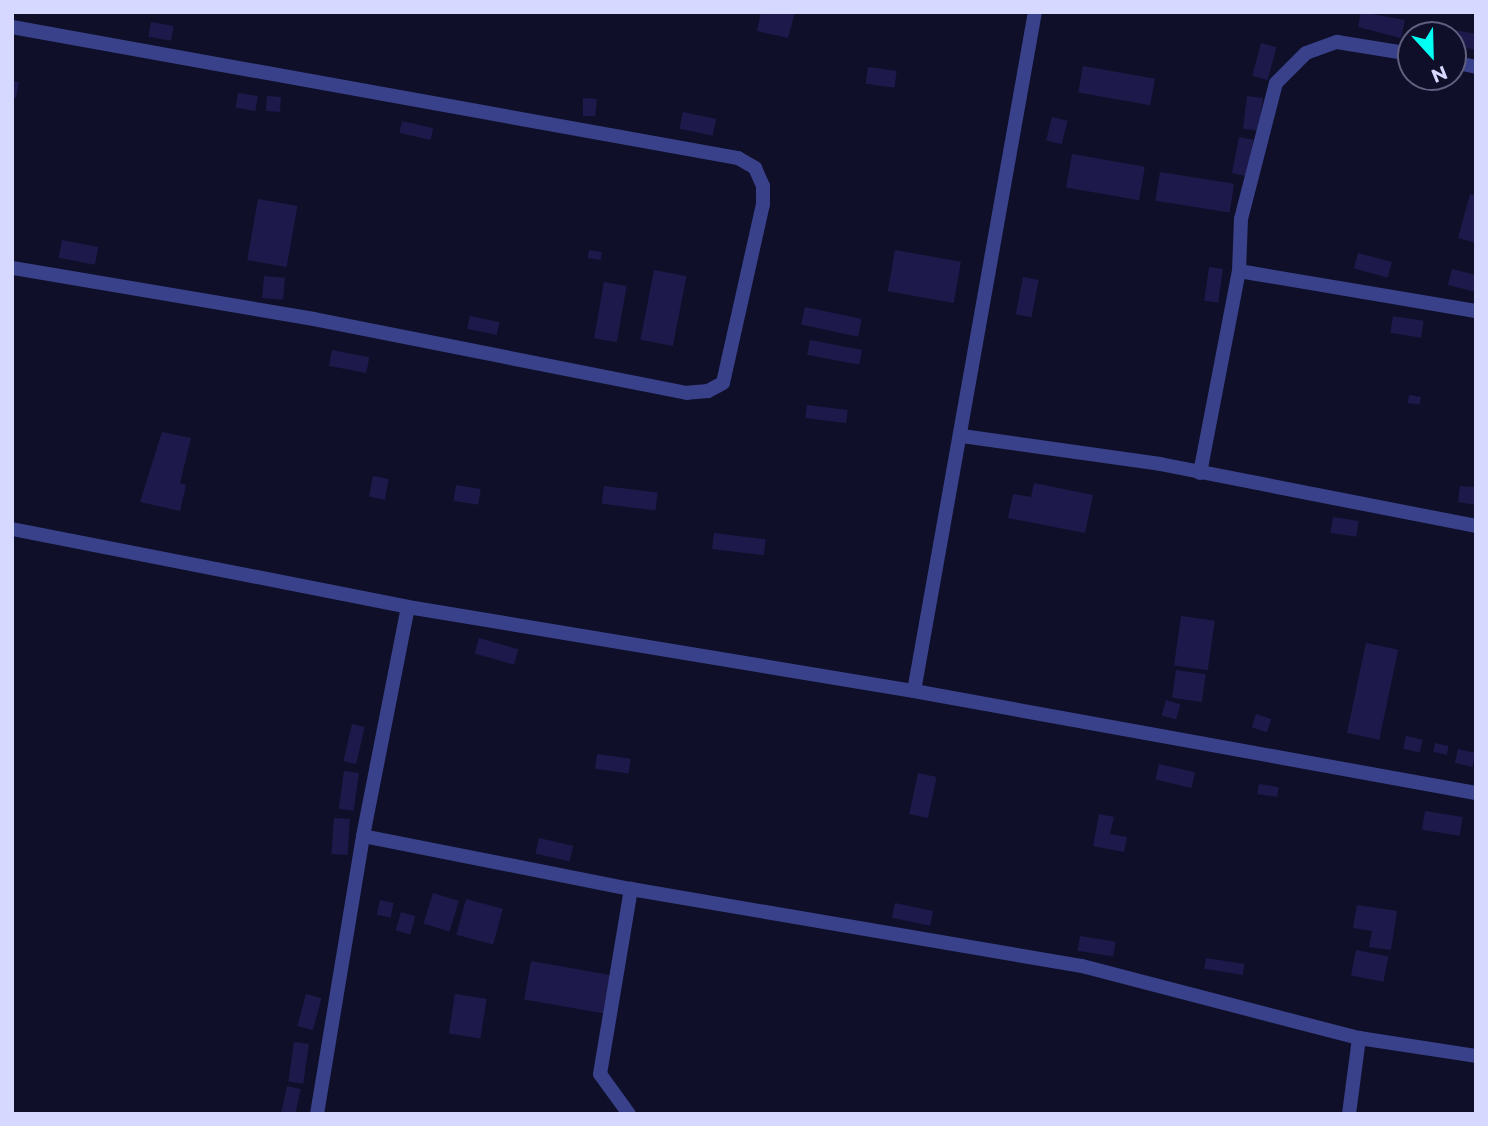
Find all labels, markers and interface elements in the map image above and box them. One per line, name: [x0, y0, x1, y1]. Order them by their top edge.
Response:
north arrow: [1397, 21, 1467, 91]
text: N: [1428, 61, 1451, 88]

